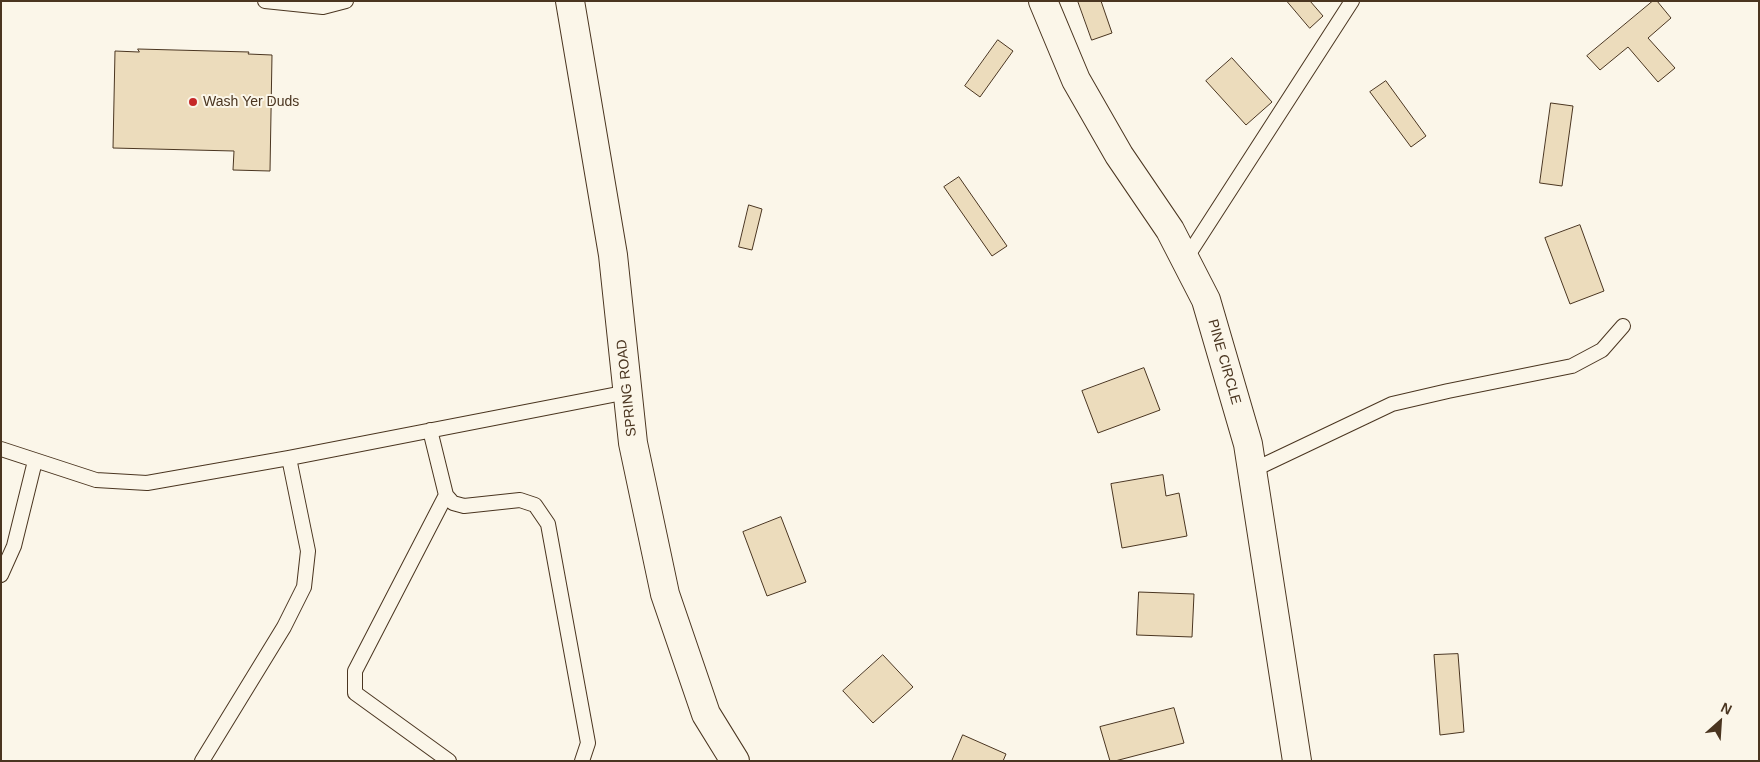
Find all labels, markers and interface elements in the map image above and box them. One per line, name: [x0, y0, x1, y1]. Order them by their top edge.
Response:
place label: Wash Yer Duds: [203, 94, 299, 110]
marker: Wash Yer Duds: [187, 96, 199, 108]
street label: PINE CIRCLE: [1204, 317, 1244, 407]
street label: SPRING ROAD: [614, 338, 640, 438]
north arrow: [1695, 697, 1745, 747]
text: N: [1719, 699, 1735, 718]

